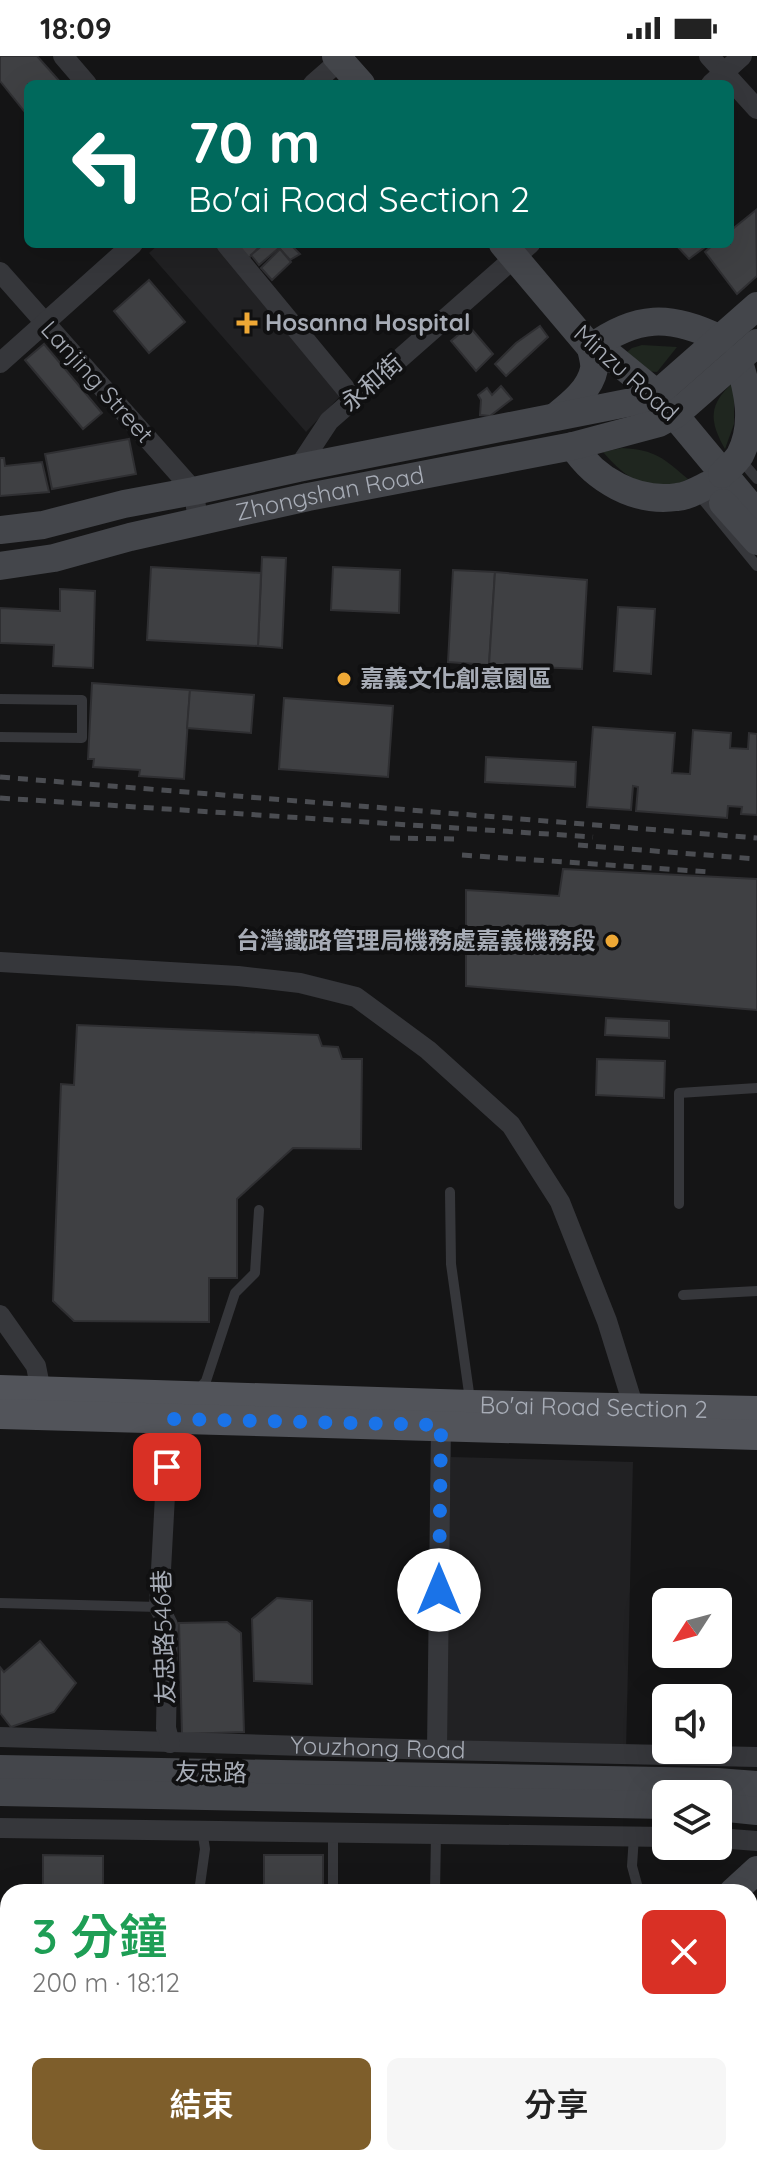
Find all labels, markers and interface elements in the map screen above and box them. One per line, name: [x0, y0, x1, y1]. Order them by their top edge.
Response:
text: 18:09: [40, 9, 112, 47]
text: 70 m: [188, 107, 320, 177]
icon: left: [56, 112, 160, 216]
text: Bo'ai Road Section 2: [188, 176, 530, 221]
place label: Hosanna Hospital: [265, 307, 470, 337]
marker: Hosanna Hospital: [236, 312, 258, 334]
street label: Lanjing Street: [35, 314, 160, 449]
street label: Minzu Road: [568, 318, 685, 427]
street label: 永和街: [334, 347, 408, 417]
street label: Zhongshan Road: [233, 459, 426, 527]
place label: 嘉義文化創意園區: [360, 663, 552, 693]
marker: 嘉義文化創意園區: [335, 670, 353, 688]
place label: 台灣鐵路管理局機務處嘉義機務段: [236, 925, 596, 955]
marker: 台灣鐵路管理局機務處嘉義機務段: [603, 932, 621, 950]
street label: Bo'ai Road Section 2: [479, 1389, 708, 1424]
pin: [133, 1433, 201, 1501]
icon: arrive: [145, 1445, 189, 1489]
position arrow: [397, 1548, 481, 1632]
street label: 友忠路546巷: [146, 1569, 180, 1705]
north arrow: [652, 1588, 732, 1668]
map controls: [652, 1588, 732, 1860]
button: sound: [652, 1684, 732, 1764]
street label: Youzhong Road: [290, 1730, 466, 1765]
street label: 友忠路: [175, 1756, 247, 1788]
button: layers: [652, 1780, 732, 1860]
text: 3 分鐘: [32, 1906, 167, 1966]
button: close: [642, 1910, 726, 1994]
text: 200 m · 18:12: [32, 1966, 180, 1999]
button: 結束: [32, 2058, 371, 2150]
button: 分享: [387, 2058, 726, 2150]

